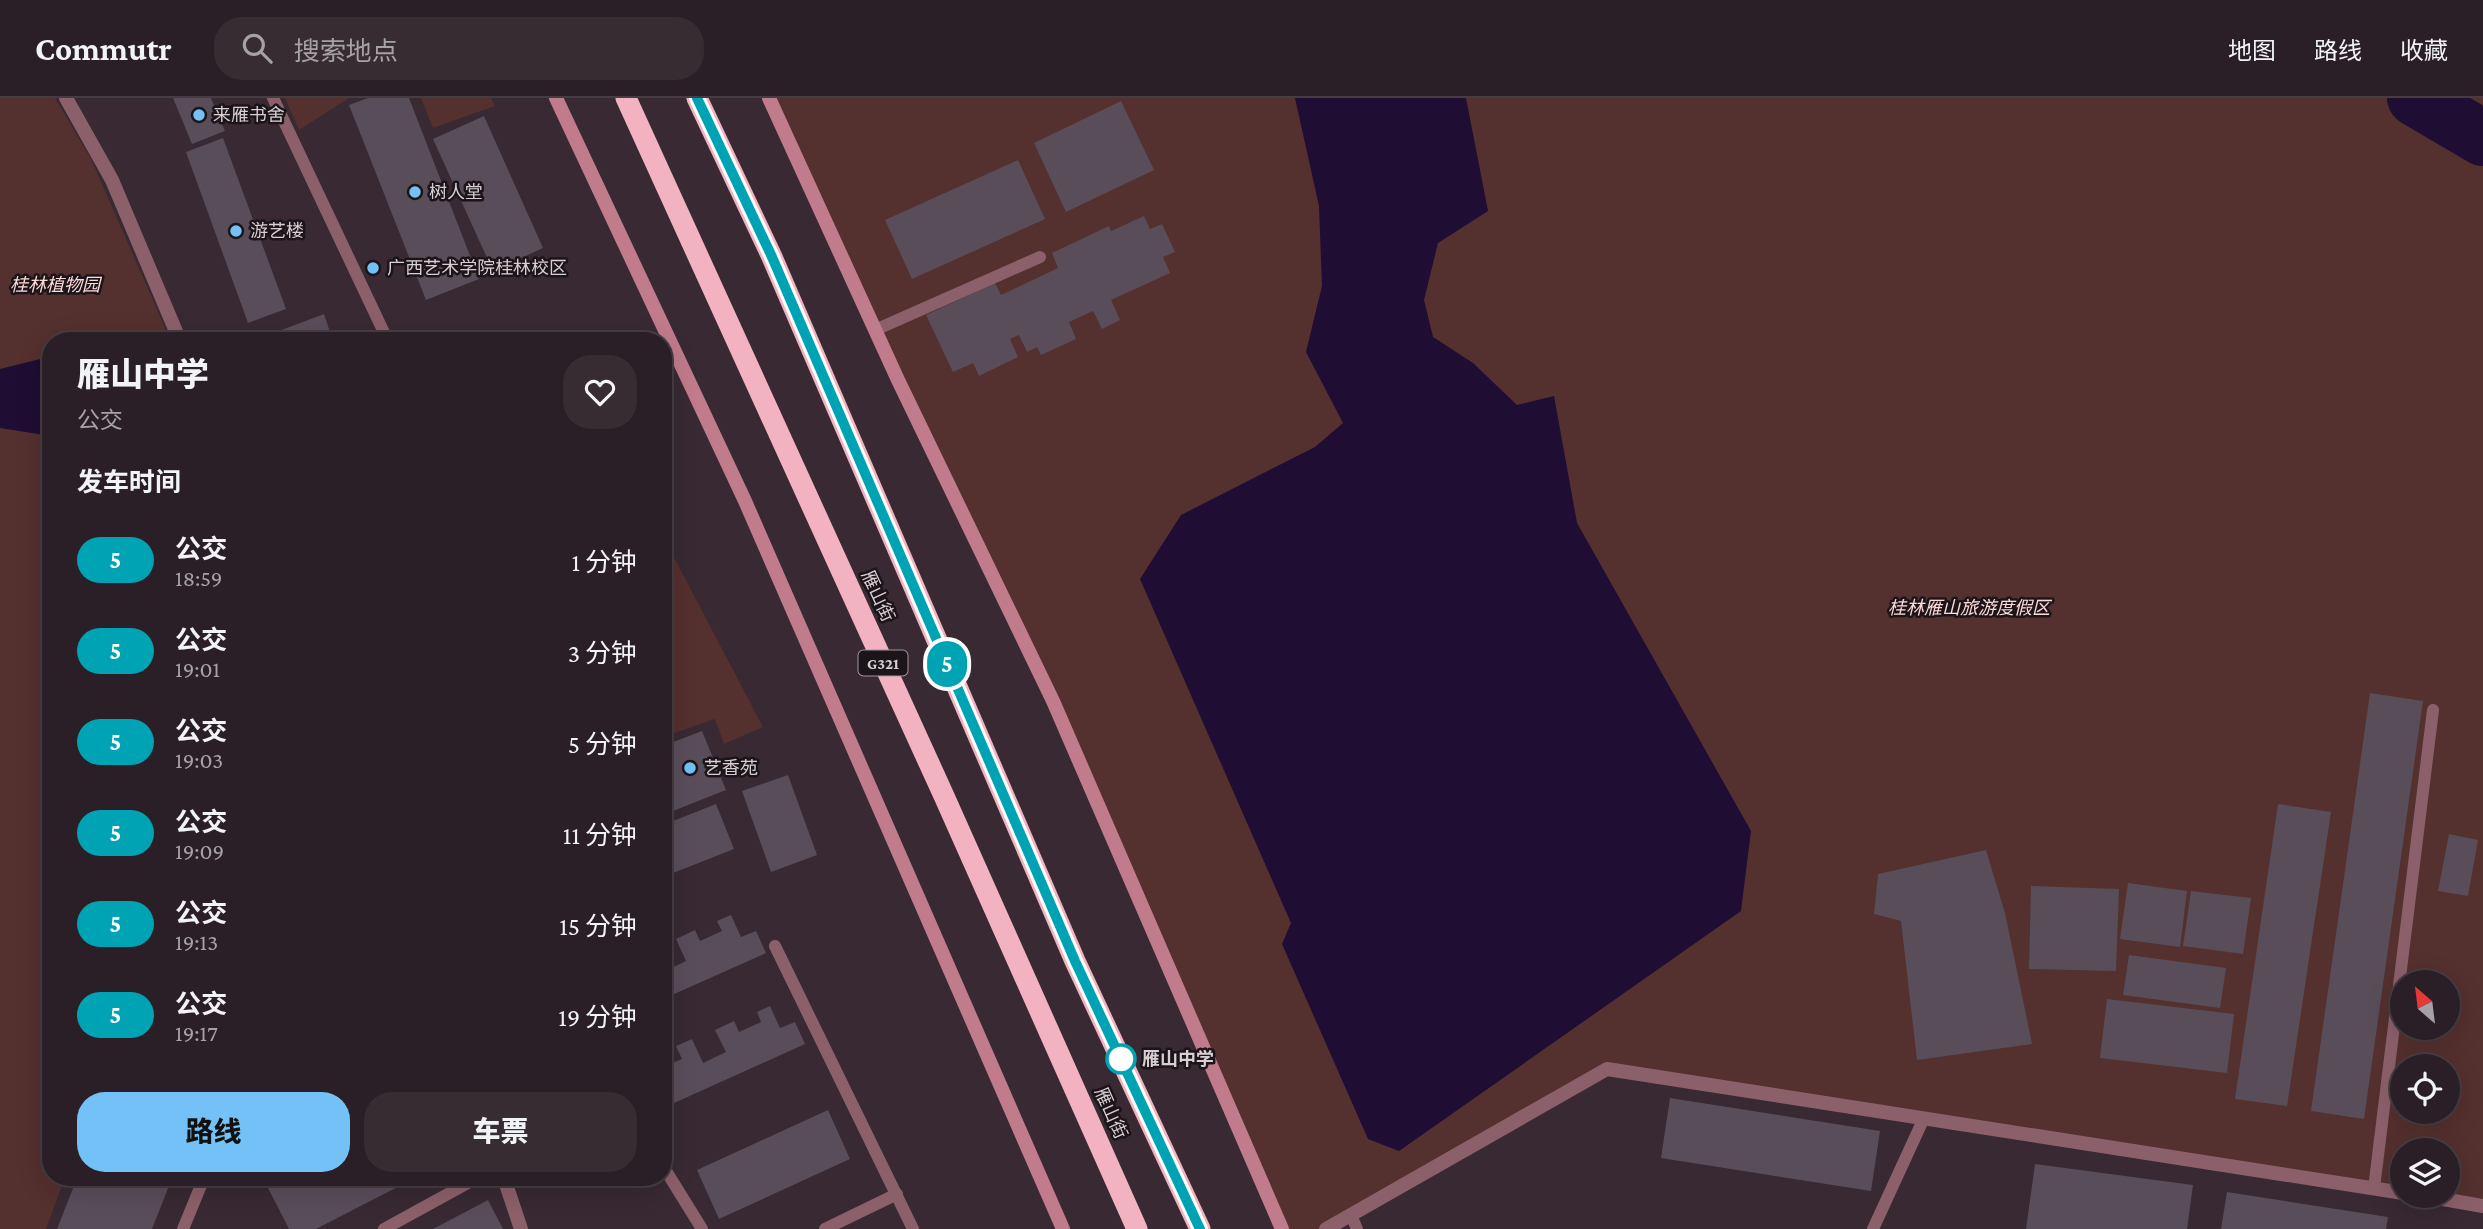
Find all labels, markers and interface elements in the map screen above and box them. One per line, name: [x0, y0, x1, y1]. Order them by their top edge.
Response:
search box: [214, 17, 704, 80]
icon: search: [238, 29, 276, 67]
text: Commutr: [35, 30, 172, 67]
text: 搜索地点: [294, 37, 398, 66]
text: 地图: [2228, 37, 2276, 64]
text: 路线: [2314, 37, 2362, 64]
text: 收藏: [2400, 37, 2448, 64]
place label: 来雁书舍: [213, 105, 285, 125]
marker: 来雁书舍: [191, 107, 207, 123]
place label: 树人堂: [429, 182, 483, 202]
marker: 树人堂: [407, 184, 423, 200]
place label: 游艺楼: [250, 221, 304, 241]
marker: 游艺楼: [228, 223, 244, 239]
place label: 广西艺术学院桂林校区: [387, 258, 567, 278]
marker: 广西艺术学院桂林校区: [365, 260, 381, 276]
park label: 桂林植物园: [10, 275, 103, 295]
button: heart: [563, 355, 637, 429]
text: 雁山中学: [77, 356, 209, 393]
text: 公交: [77, 407, 123, 433]
text: 发车时间: [77, 468, 181, 497]
text: 公交: [175, 535, 227, 564]
text: 5: [110, 546, 121, 573]
text: 1 分钟: [571, 548, 637, 577]
text: 18:59: [175, 565, 222, 591]
street label: 雁山街: [858, 567, 898, 625]
park label: 桂林雁山旅游度假区: [1888, 598, 2053, 618]
text: 公交: [175, 626, 227, 655]
text: 5: [110, 637, 121, 664]
text: 3 分钟: [568, 639, 637, 668]
line badge: 5: [924, 641, 970, 687]
road number: G321: [858, 650, 908, 676]
text: 5: [941, 650, 953, 677]
text: 19:01: [175, 656, 220, 682]
text: 公交: [175, 717, 227, 746]
text: 5: [110, 728, 121, 755]
text: 5 分钟: [568, 730, 637, 759]
text: 19:03: [175, 747, 223, 773]
place label: 艺香苑: [704, 758, 758, 778]
marker: 艺香苑: [682, 760, 698, 776]
text: 公交: [175, 808, 227, 837]
text: 5: [110, 819, 121, 846]
text: 11 分钟: [563, 821, 637, 850]
text: 19:09: [175, 838, 224, 864]
text: 公交: [175, 899, 227, 928]
text: 5: [110, 910, 121, 937]
text: 15 分钟: [559, 912, 637, 941]
text: 19:13: [175, 929, 218, 955]
north arrow: [2390, 970, 2460, 1040]
map controls: [2390, 970, 2460, 1208]
text: 公交: [175, 990, 227, 1019]
text: 5: [110, 1001, 121, 1028]
text: 19 分钟: [558, 1003, 637, 1032]
text: 19:17: [175, 1020, 218, 1046]
marker: 雁山中学: [1106, 1044, 1136, 1074]
place label: 雁山中学: [1142, 1049, 1214, 1069]
button: locate: [2390, 1054, 2460, 1124]
street label: 雁山街: [1091, 1084, 1131, 1142]
button: 路线: [77, 1092, 350, 1172]
button: 车票: [364, 1092, 637, 1172]
button: layers: [2390, 1138, 2460, 1208]

